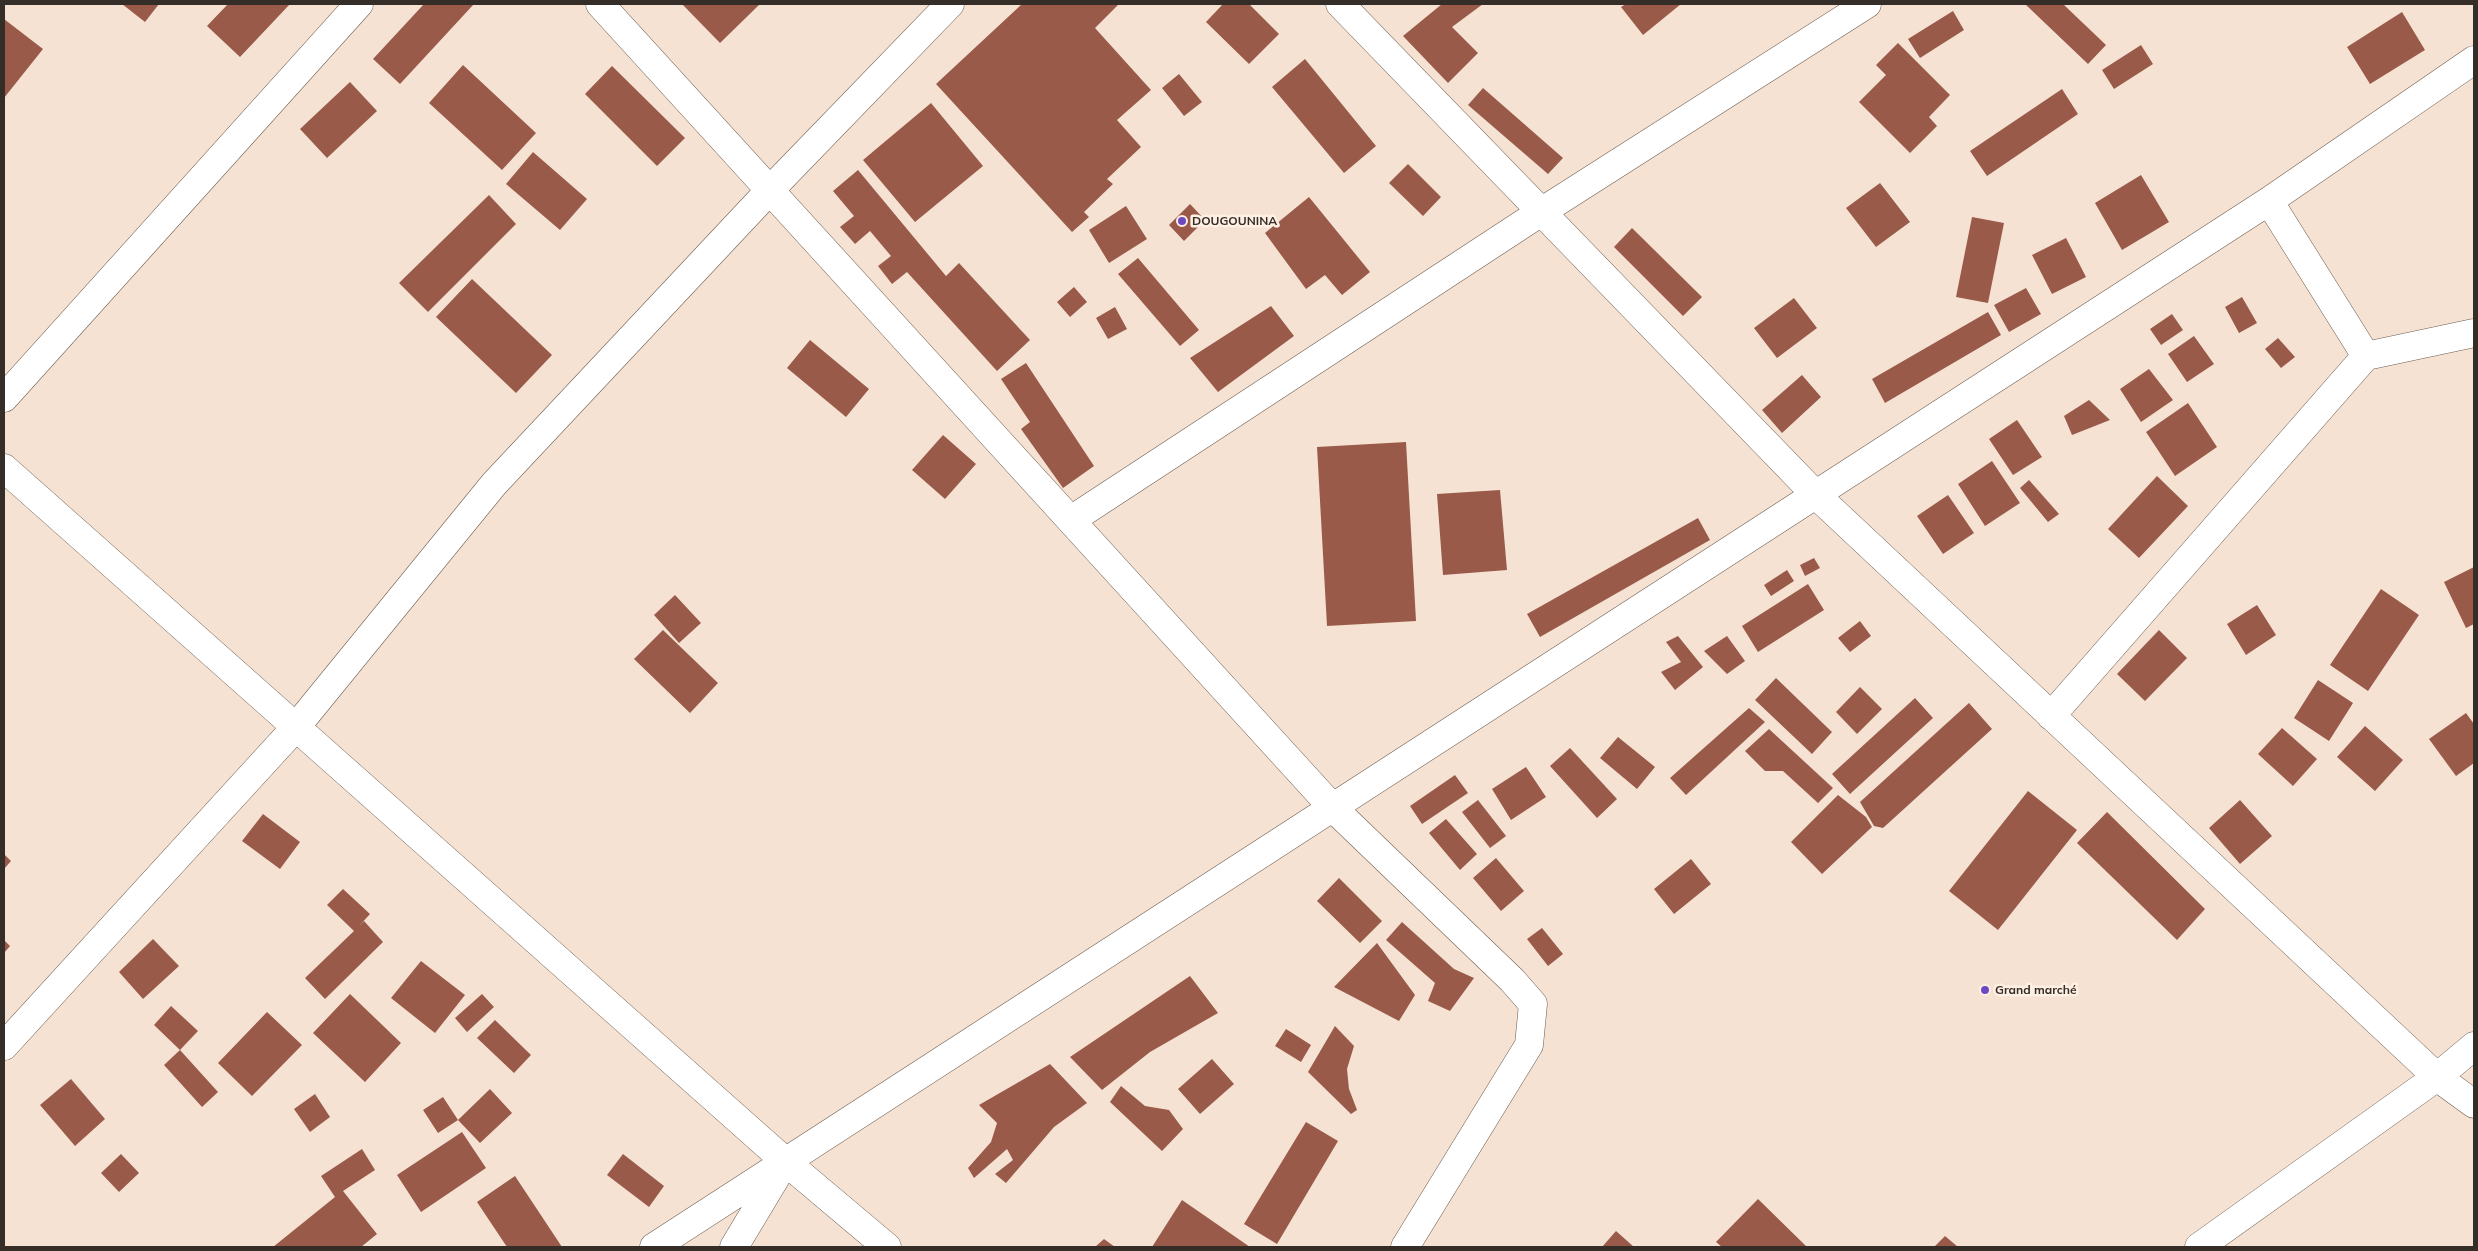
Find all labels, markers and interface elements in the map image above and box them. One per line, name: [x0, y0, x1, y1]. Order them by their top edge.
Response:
place label: DOUGOUNINA: [1192, 214, 1277, 228]
marker: DOUGOUNINA: [1176, 215, 1188, 227]
place label: Grand marché: [1995, 983, 2077, 997]
marker: Grand marché: [1979, 984, 1991, 996]

